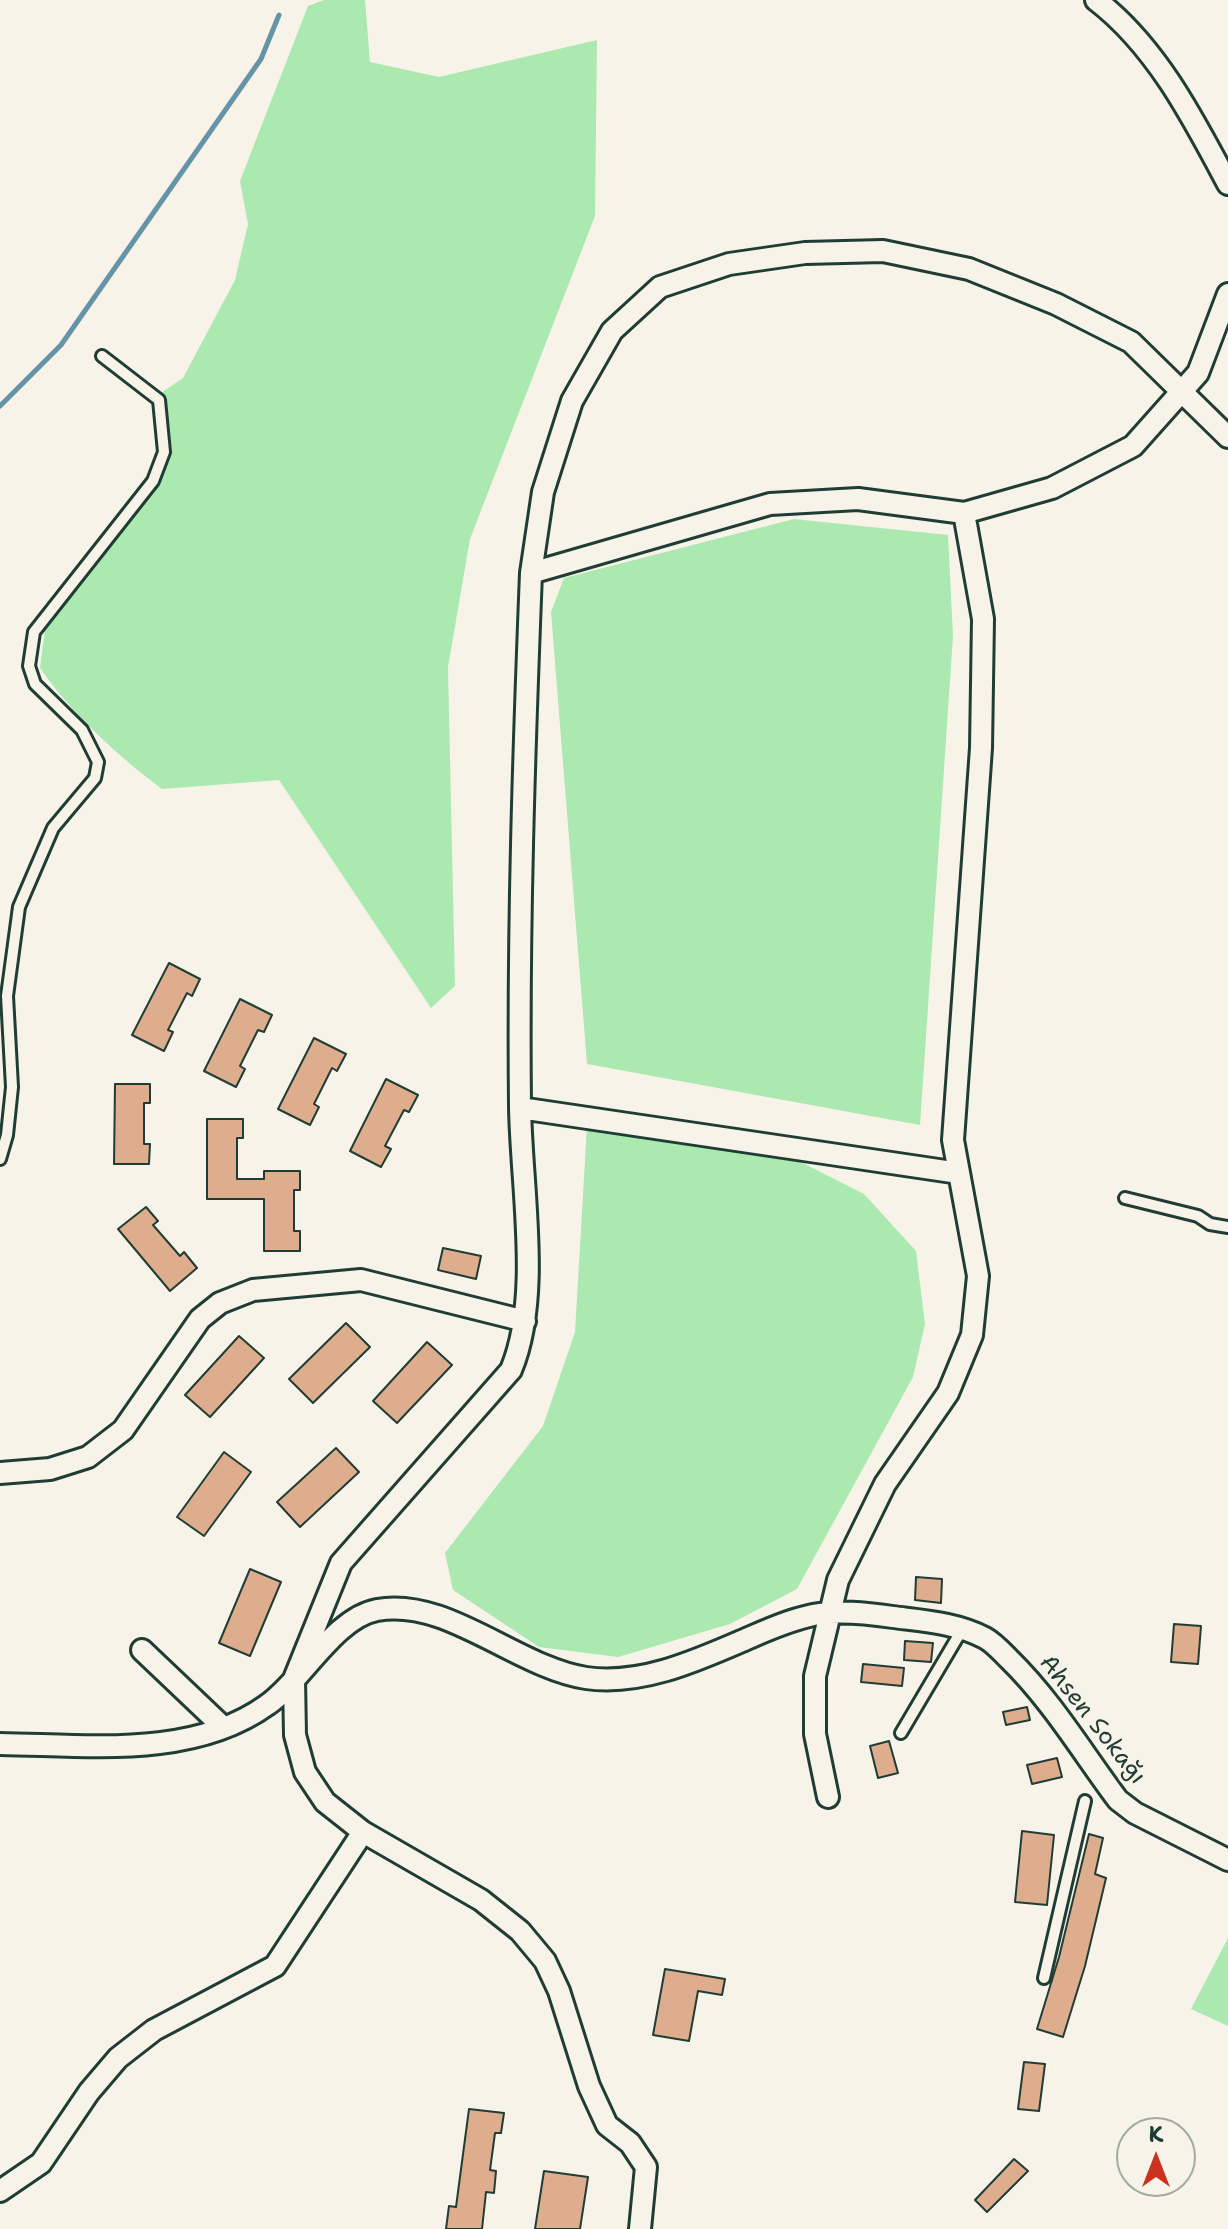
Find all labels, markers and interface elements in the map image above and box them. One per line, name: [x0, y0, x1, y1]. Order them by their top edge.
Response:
street label: Ahsen Sokağı: [1033, 1650, 1151, 1790]
north arrow: [1116, 2117, 1196, 2197]
text: K: [1148, 2120, 1164, 2149]

